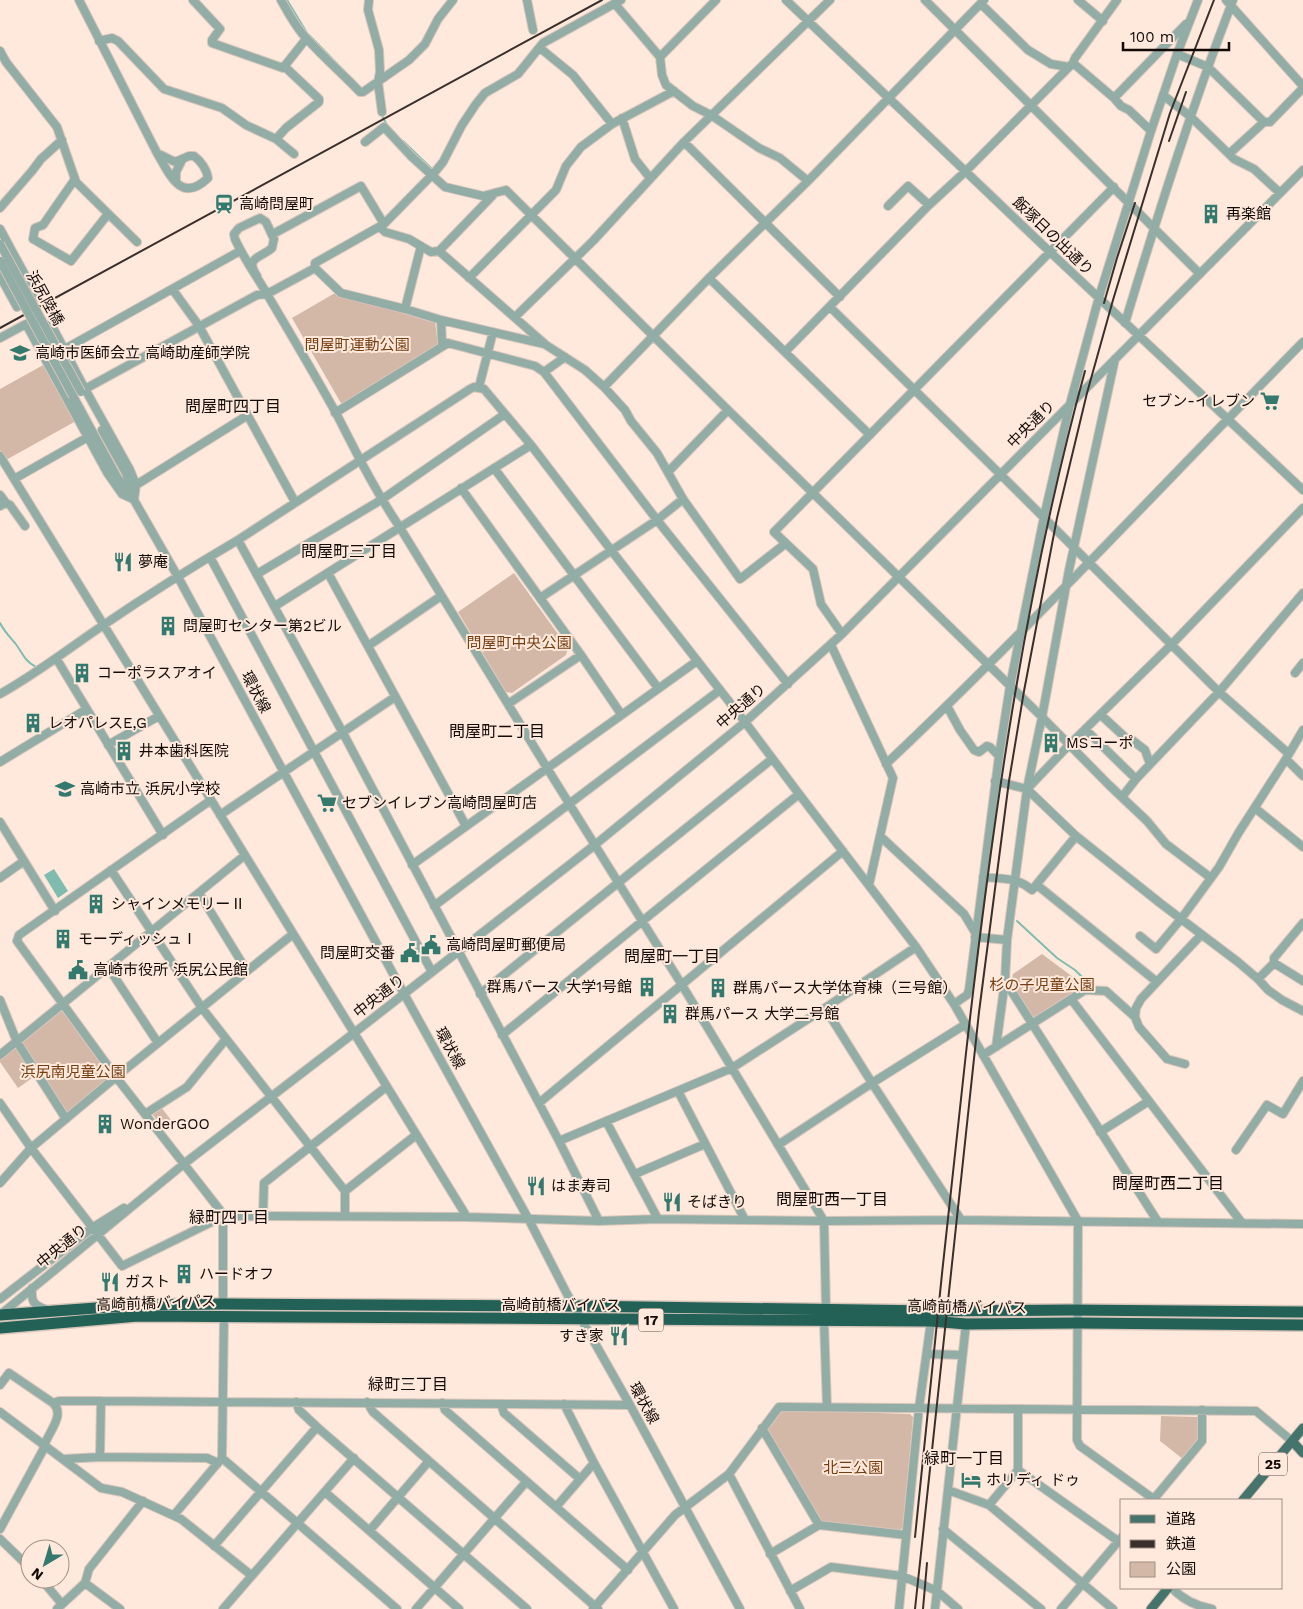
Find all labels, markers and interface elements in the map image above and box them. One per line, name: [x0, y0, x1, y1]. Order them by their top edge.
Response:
scale bar: [1123, 20, 1229, 52]
text: 100 m: [1130, 28, 1174, 46]
station icon: 高崎問屋町: [213, 193, 235, 215]
street label: 飯塚日の出通り: [1009, 193, 1097, 279]
place label: 高崎問屋町: [239, 195, 314, 213]
building icon: 再楽館: [1200, 203, 1222, 225]
place label: 再楽館: [1226, 205, 1271, 223]
street label: 浜尻陸橋: [23, 267, 67, 329]
park label: 問屋町運動公園: [304, 336, 410, 354]
school or university icon: 高崎市医師会立 高崎助産師学院: [9, 342, 31, 364]
place label: 高崎市医師会立 高崎助産師学院: [35, 344, 250, 362]
supermarket icon: セブン-イレブン: [1259, 390, 1281, 412]
place label: セブン-イレブン: [1142, 392, 1255, 410]
street label: 中央通り: [1003, 396, 1059, 452]
district label: 問屋町四丁目: [185, 397, 281, 416]
district label: 問屋町三丁目: [301, 542, 397, 561]
restaurant icon: 夢庵: [112, 551, 134, 573]
place label: 夢庵: [138, 553, 168, 571]
building icon: 問屋町センター第2ビル: [157, 615, 179, 637]
place label: 問屋町センター第2ビル: [183, 617, 342, 635]
park label: 問屋町中央公園: [466, 634, 572, 652]
building icon: コーポラスアオイ: [71, 662, 93, 684]
place label: コーポラスアオイ: [97, 664, 217, 682]
street label: 環状線: [237, 668, 275, 716]
street label: 中央通り: [712, 680, 770, 732]
building icon: レオパレスE,G: [22, 712, 44, 734]
place label: レオパレスE,G: [48, 714, 147, 732]
district label: 問屋町二丁目: [449, 722, 545, 741]
building icon: MSコーポ: [1040, 732, 1062, 754]
place label: MSコーポ: [1066, 734, 1133, 752]
building icon: 井本歯科医院: [113, 740, 135, 762]
place label: 井本歯科医院: [139, 742, 229, 760]
school or university icon: 高崎市立 浜尻小学校: [54, 778, 76, 800]
place label: 高崎市立 浜尻小学校: [80, 780, 220, 798]
supermarket icon: セブンイレブン高崎問屋町店: [316, 792, 338, 814]
place label: セブンイレブン高崎問屋町店: [342, 794, 537, 812]
building icon: シャインメモリーⅡ: [85, 893, 107, 915]
place label: シャインメモリーⅡ: [111, 895, 246, 913]
building icon: モーディッシュⅠ: [52, 928, 74, 950]
place label: モーディッシュⅠ: [78, 930, 197, 948]
public building icon: 高崎問屋町郵便局: [420, 934, 442, 956]
place label: 高崎問屋町郵便局: [446, 936, 566, 954]
public building icon: 問屋町交番: [399, 942, 421, 964]
place label: 問屋町交番: [320, 944, 395, 962]
district label: 問屋町一丁目: [624, 947, 720, 966]
public building icon: 高崎市役所 浜尻公民館: [67, 959, 89, 981]
place label: 高崎市役所 浜尻公民館: [93, 961, 248, 979]
street label: 中央通り: [350, 970, 408, 1022]
building icon: 群馬パース 大学1号館: [636, 976, 658, 998]
park label: 杉の子児童公園: [989, 976, 1095, 994]
building icon: 群馬パース大学体育棟（三号館）: [707, 977, 729, 999]
place label: 群馬パース 大学1号館: [487, 978, 632, 996]
place label: 群馬パース大学体育棟（三号館）: [733, 979, 957, 997]
building icon: 群馬パース 大学二号館: [659, 1003, 681, 1025]
place label: 群馬パース 大学二号館: [685, 1005, 839, 1023]
street label: 環状線: [431, 1024, 469, 1072]
park label: 浜尻南児童公園: [20, 1063, 126, 1081]
building icon: WonderGOO: [94, 1113, 116, 1135]
place label: WonderGOO: [120, 1115, 210, 1133]
district label: 問屋町西二丁目: [1112, 1174, 1224, 1193]
restaurant icon: はま寿司: [525, 1175, 547, 1197]
place label: はま寿司: [551, 1177, 611, 1195]
district label: 問屋町西一丁目: [776, 1190, 888, 1209]
restaurant icon: そばきり: [661, 1191, 683, 1213]
place label: そばきり: [687, 1193, 747, 1211]
district label: 緑町四丁目: [189, 1208, 269, 1227]
street label: 中央通り: [33, 1220, 91, 1272]
building icon: ハードオフ: [173, 1263, 195, 1285]
place label: ハードオフ: [199, 1265, 274, 1283]
restaurant icon: ガスト: [99, 1271, 121, 1293]
place label: ガスト: [125, 1273, 170, 1291]
street label: 高崎前橋バイパス: [96, 1292, 216, 1314]
street label: 高崎前橋バイパス: [501, 1296, 621, 1314]
street label: 高崎前橋バイパス: [907, 1297, 1027, 1317]
road number: 17: [638, 1308, 664, 1332]
restaurant icon: すき家: [608, 1325, 630, 1347]
place label: すき家: [559, 1327, 604, 1345]
district label: 緑町三丁目: [368, 1375, 448, 1394]
street label: 環状線: [625, 1379, 663, 1427]
district label: 緑町一丁目: [924, 1449, 1004, 1468]
road number: 25: [1259, 1452, 1287, 1476]
park label: 北三公園: [823, 1459, 883, 1477]
hotel icon: ホリディ ドゥ: [960, 1469, 982, 1491]
place label: ホリディ ドゥ: [986, 1471, 1080, 1489]
legend: [1120, 1499, 1283, 1589]
text: 道路: [1166, 1510, 1196, 1528]
text: 鉄道: [1166, 1535, 1196, 1553]
north arrow: [20, 1539, 70, 1589]
text: 公園: [1166, 1560, 1196, 1578]
text: N: [28, 1565, 46, 1584]

